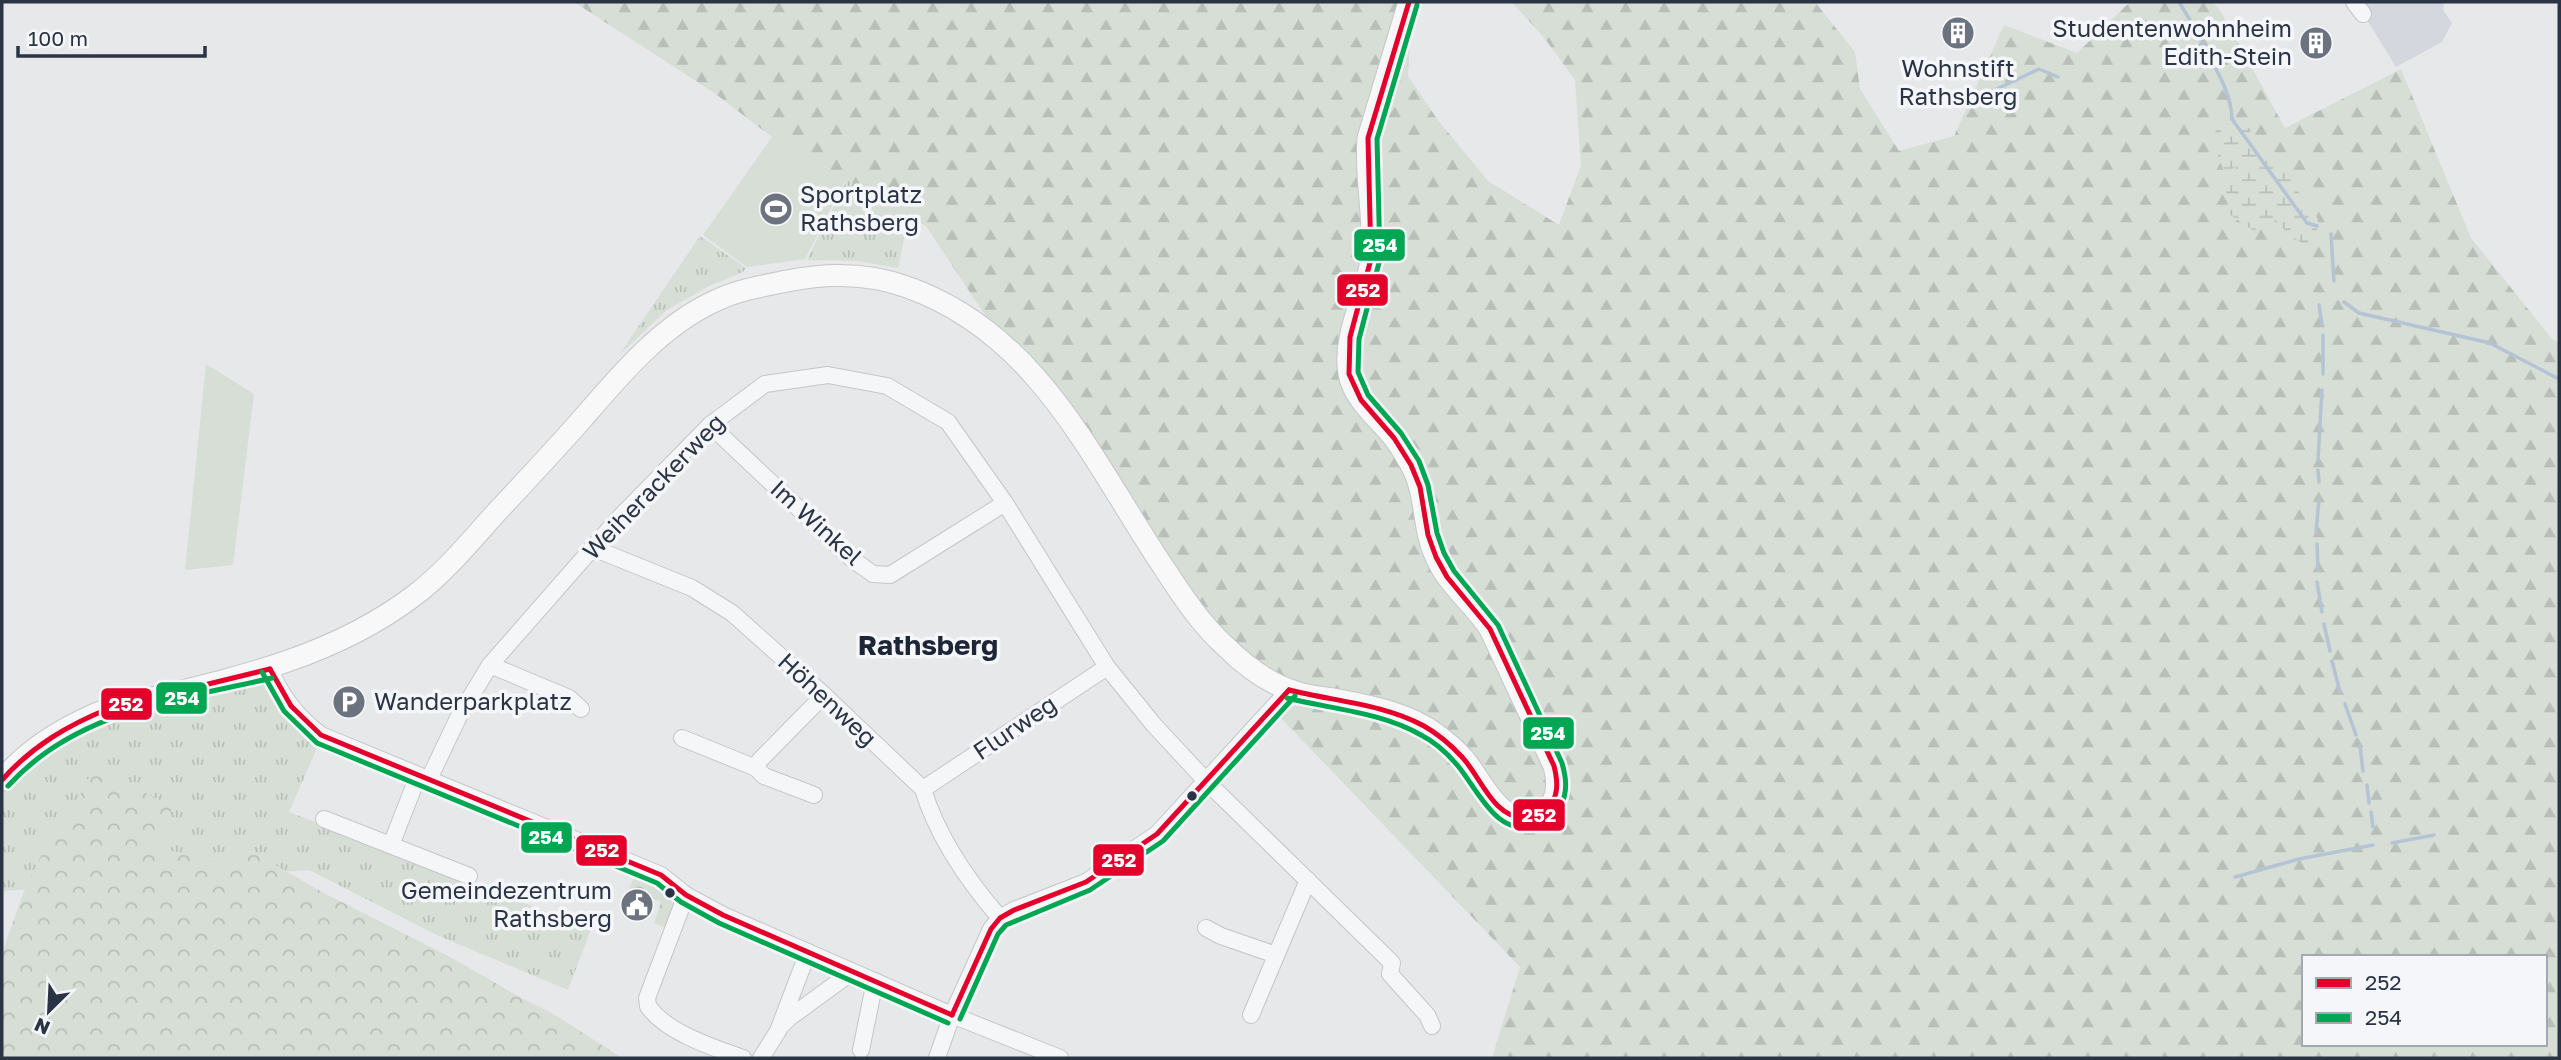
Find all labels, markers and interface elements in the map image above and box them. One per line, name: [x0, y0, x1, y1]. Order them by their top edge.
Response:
place label: Studentenwohnheim Edith-Stein: [2052, 13, 2292, 70]
scale bar: [18, 14, 205, 58]
building icon: Wohnstift Rathsberg: [1939, 14, 1977, 52]
building icon: Studentenwohnheim Edith-Stein: [2297, 24, 2335, 62]
text: 100 m: [28, 25, 88, 51]
place label: Wohnstift Rathsberg: [1898, 53, 2018, 110]
place label: Sportplatz Rathsberg: [800, 179, 922, 236]
sports icon: Sportplatz Rathsberg: [757, 190, 795, 228]
line badge: 254: [1353, 228, 1406, 262]
text: 254: [1362, 233, 1398, 256]
line badge: 252: [1336, 273, 1389, 307]
text: 252: [1346, 278, 1380, 301]
street label: Weiherackerweg: [576, 407, 730, 565]
street label: Im Winkel: [765, 473, 869, 571]
district label: Rathsberg: [858, 628, 998, 661]
street label: Höhenweg: [773, 646, 883, 752]
line badge: 254: [155, 681, 208, 715]
parking icon: Wanderparkplatz: [330, 683, 368, 721]
text: 254: [164, 686, 200, 709]
place label: Wanderparkplatz: [374, 686, 572, 715]
line badge: 252: [100, 687, 153, 721]
street label: Flurweg: [967, 688, 1061, 765]
text: 252: [109, 692, 143, 715]
line badge: 254: [1522, 716, 1575, 750]
text: 254: [1530, 721, 1566, 744]
unlabelled marker: [1185, 789, 1199, 803]
line badge: 252: [1512, 798, 1566, 832]
text: 252: [1522, 803, 1556, 826]
line badge: 254: [520, 821, 573, 854]
text: 254: [528, 825, 564, 848]
line badge: 252: [575, 834, 628, 867]
text: 252: [585, 838, 619, 861]
line badge: 252: [1092, 843, 1145, 877]
text: 252: [1102, 848, 1136, 871]
place label: Gemeindezentrum Rathsberg: [401, 875, 612, 932]
public building icon: Gemeindezentrum Rathsberg: [618, 886, 656, 924]
unlabelled marker: [663, 886, 677, 900]
legend: [2302, 955, 2547, 1046]
text: 252: [2365, 969, 2402, 995]
north arrow: [14, 976, 84, 1046]
text: 254: [2365, 1004, 2402, 1030]
text: N: [31, 1014, 53, 1040]

